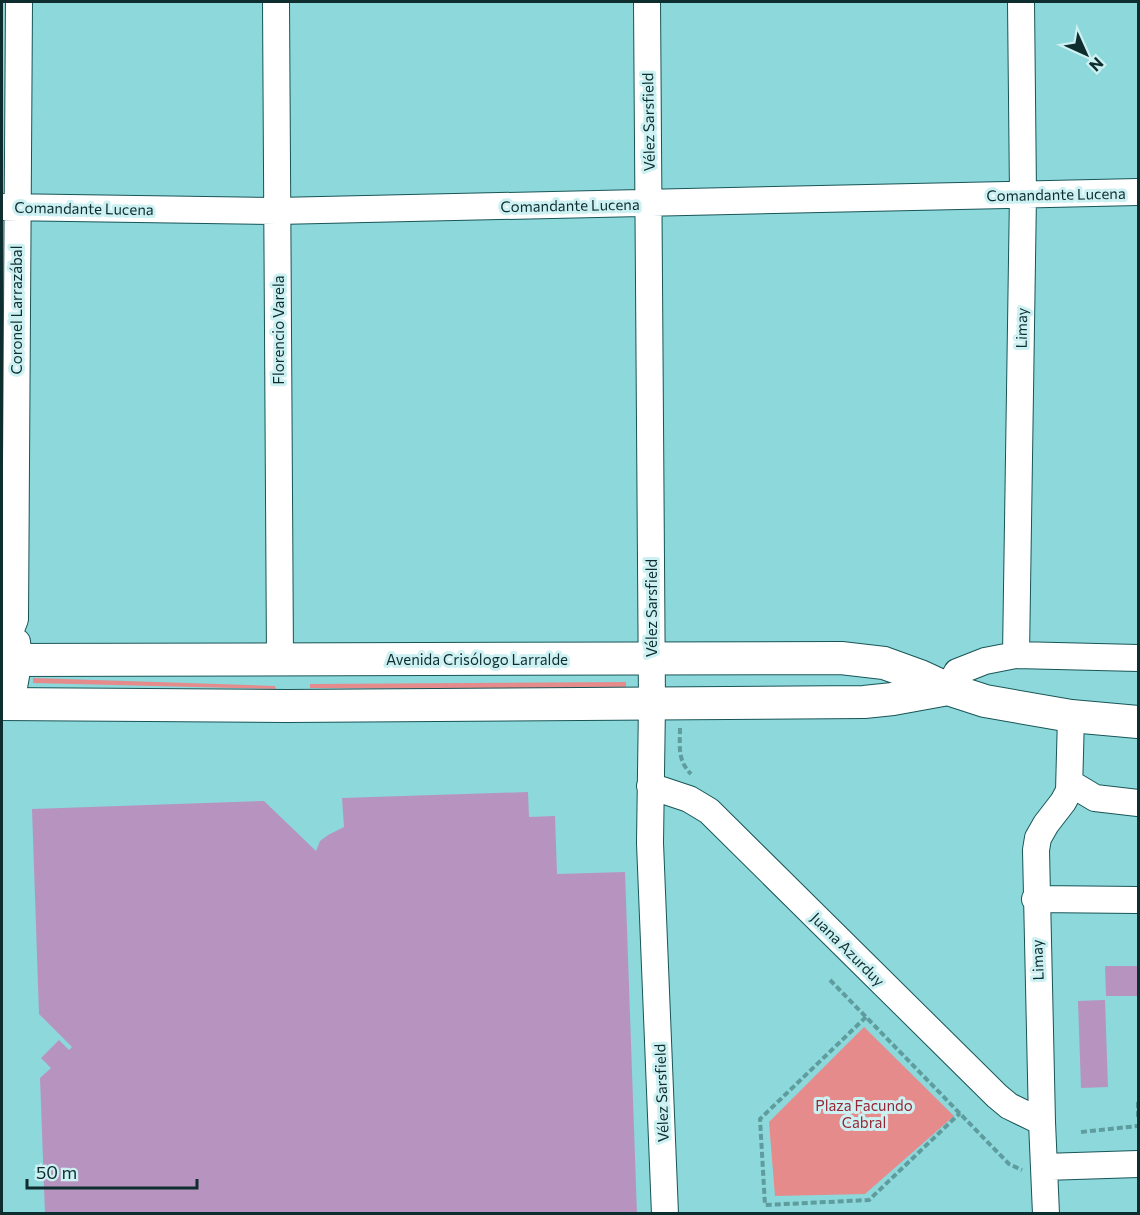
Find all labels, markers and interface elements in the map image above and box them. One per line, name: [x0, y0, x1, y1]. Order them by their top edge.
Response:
north arrow: [1056, 24, 1116, 84]
text: N: [1086, 54, 1108, 76]
street label: Vélez Sarsfield: [638, 73, 658, 171]
street label: Comandante Lucena: [986, 184, 1126, 204]
street label: Comandante Lucena: [500, 195, 640, 215]
street label: Comandante Lucena: [14, 198, 154, 218]
street label: Coronel Larrazábal: [7, 246, 25, 375]
street label: Florencio Varela: [269, 275, 287, 385]
street label: Limay: [1012, 307, 1030, 349]
street label: Vélez Sarsfield: [642, 559, 660, 657]
street label: Avenida Crisólogo Larralde: [386, 650, 568, 668]
street label: Juana Azurduy: [807, 908, 889, 990]
street label: Limay: [1027, 939, 1047, 981]
street label: Vélez Sarsfield: [650, 1043, 672, 1143]
park label: Plaza Facundo Cabral: [815, 1096, 913, 1131]
scale bar: [27, 1152, 196, 1190]
text: 50 m: [36, 1161, 77, 1183]

